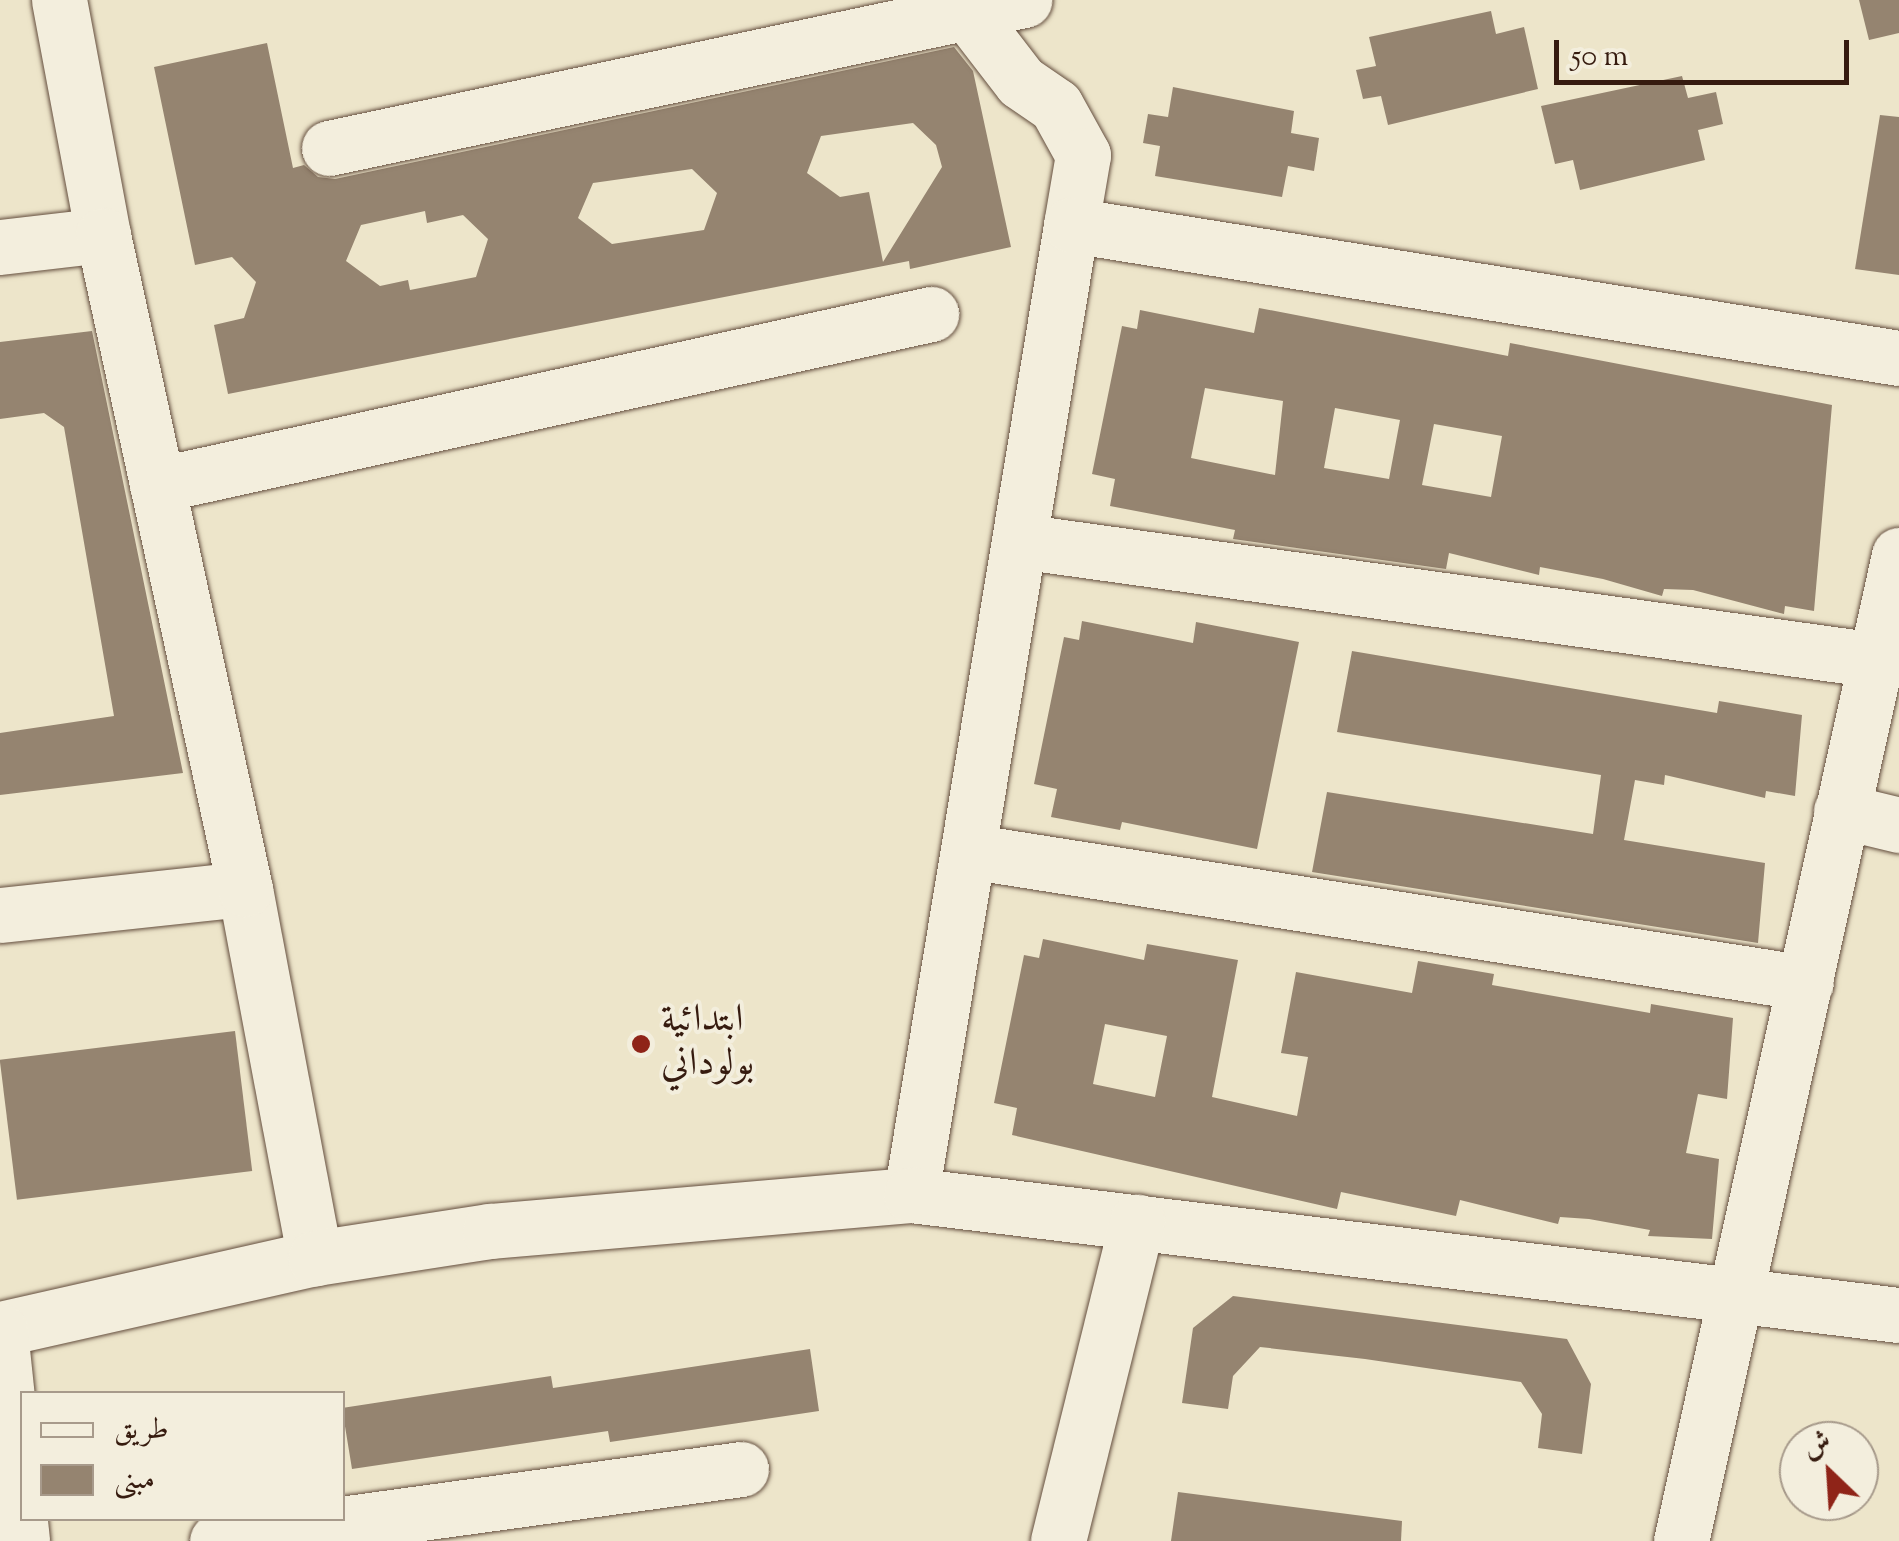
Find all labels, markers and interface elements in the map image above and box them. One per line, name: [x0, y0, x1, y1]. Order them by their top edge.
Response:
scale bar: [1559, 20, 1854, 82]
text: 50 m: [1571, 36, 1628, 79]
place label: ابتدائية بولوداني: [661, 999, 754, 1088]
marker: ابتدائية بولوداني: [630, 1033, 652, 1055]
legend: [20, 1391, 345, 1521]
text: طريق: [114, 1409, 169, 1452]
north arrow: [1779, 1421, 1879, 1521]
text: ش: [1796, 1422, 1838, 1470]
text: مبنى: [114, 1459, 155, 1502]

